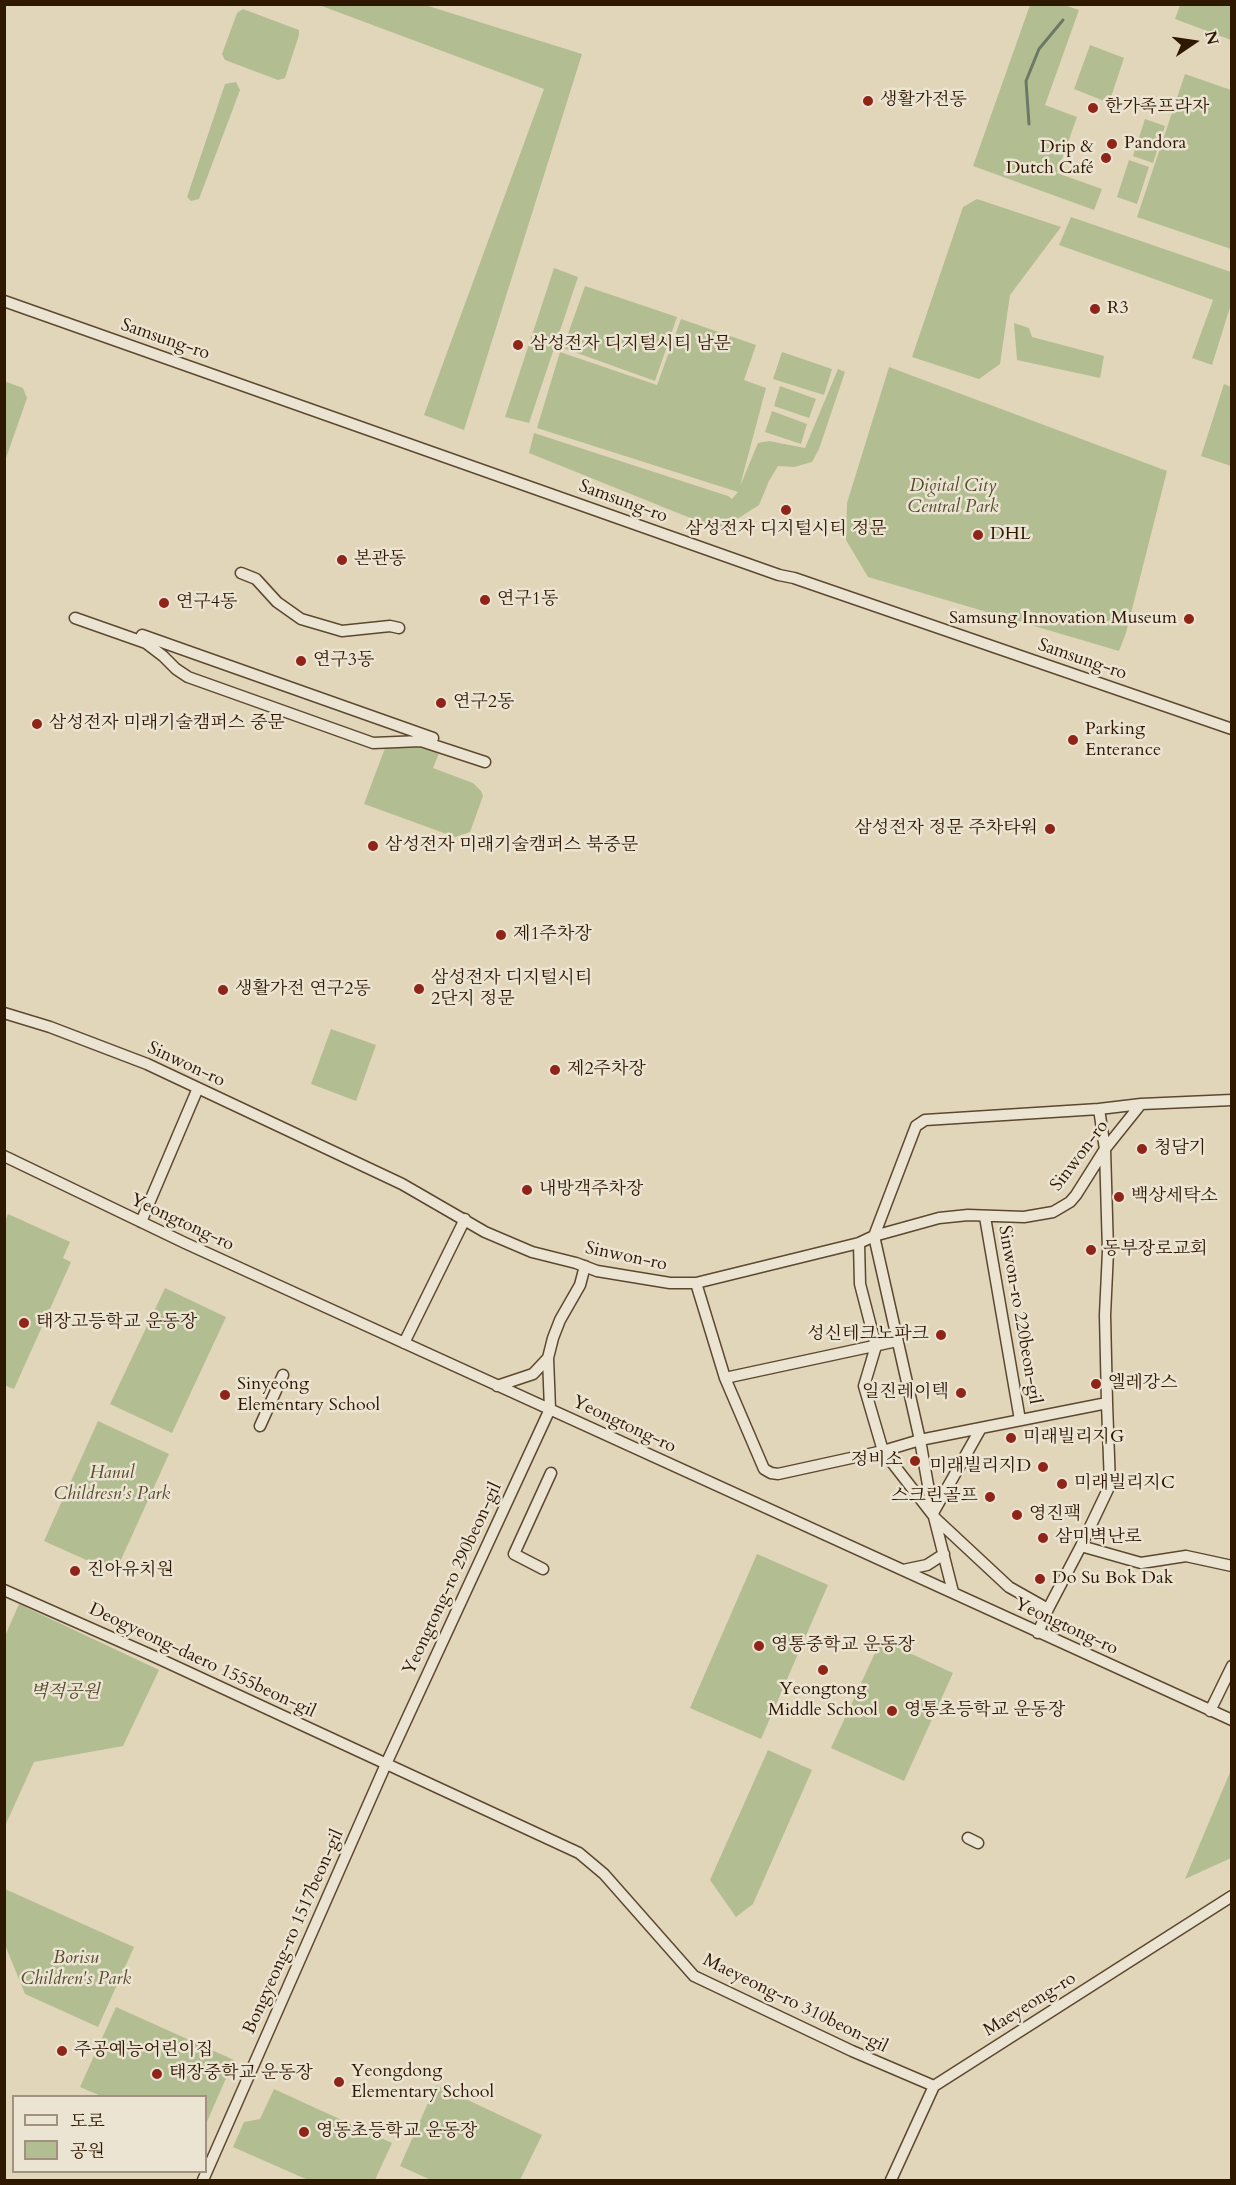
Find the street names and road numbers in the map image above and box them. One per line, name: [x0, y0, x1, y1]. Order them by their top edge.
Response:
street label: Samsung-ro: [118, 315, 212, 365]
street label: Samsung-ro: [576, 476, 670, 528]
street label: Samsung-ro: [1035, 635, 1129, 685]
street label: Sinwon-ro: [144, 1038, 228, 1092]
street label: Sinwon-ro: [1046, 1116, 1114, 1196]
street label: Yeongtong-ro: [127, 1190, 237, 1256]
street label: Sinwon-ro 220beon-gil: [993, 1224, 1045, 1406]
street label: Sinwon-ro: [583, 1238, 669, 1276]
street label: Yeongtong-ro: [569, 1392, 679, 1458]
street label: Yeongtong-ro 290beon-gil: [399, 1479, 507, 1679]
street label: Yeongtong-ro: [1011, 1594, 1121, 1660]
street label: Deogyeong-daero 1555beon-gil: [85, 1599, 319, 1723]
street label: Bongyeong-ro 1517beon-gil: [239, 1826, 349, 2038]
street label: Maeyeong-ro 310beon-gil: [699, 1950, 891, 2058]
street label: Maeyeong-ro: [980, 1968, 1080, 2042]

